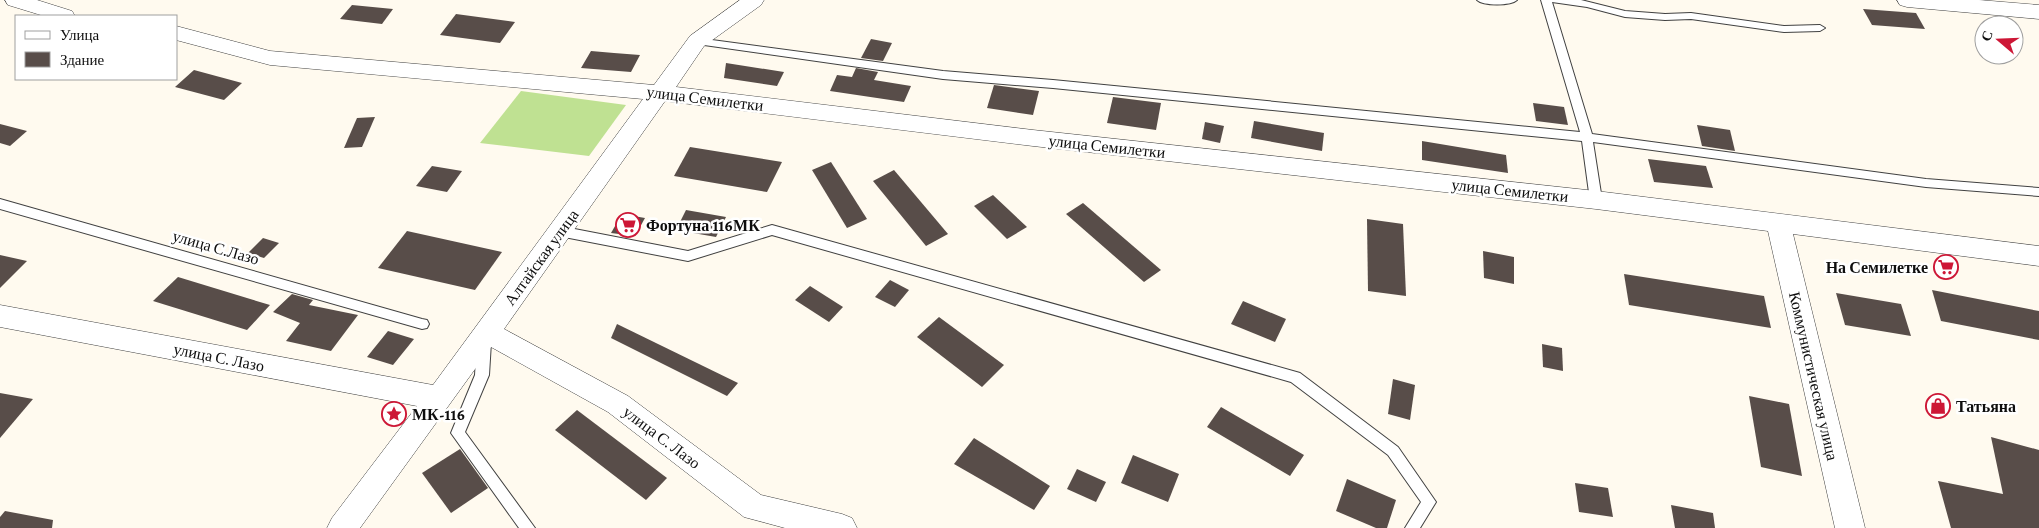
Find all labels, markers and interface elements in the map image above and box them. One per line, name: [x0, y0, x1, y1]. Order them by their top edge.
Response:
legend: [15, 15, 178, 80]
north arrow: [1974, 15, 2024, 65]
text: Улица: [60, 27, 99, 43]
text: С: [1977, 28, 1996, 43]
text: Здание: [60, 52, 104, 68]
street label: улица Семилетки: [645, 83, 765, 115]
street label: улица Семилетки: [1047, 132, 1167, 162]
street label: улица Семилетки: [1450, 176, 1570, 206]
street label: Алтайская улица: [501, 206, 583, 309]
supermarket icon: Фортуна 116МК: [615, 212, 641, 238]
place label: Фортуна 116МК: [646, 217, 760, 235]
street label: улица С.Лазо: [170, 227, 261, 269]
supermarket icon: На Семилетке: [1933, 254, 1959, 280]
place label: На Семилетке: [1826, 259, 1928, 276]
street label: Коммунистическая улица: [1785, 290, 1841, 462]
street label: улица С. Лазо: [172, 340, 266, 376]
shop icon: Татьяна: [1925, 393, 1951, 419]
place label: Татьяна: [1956, 398, 2016, 415]
place icon: МК-116: [381, 401, 407, 427]
street label: улица С. Лазо: [619, 403, 704, 473]
place label: МК-116: [412, 406, 465, 423]

